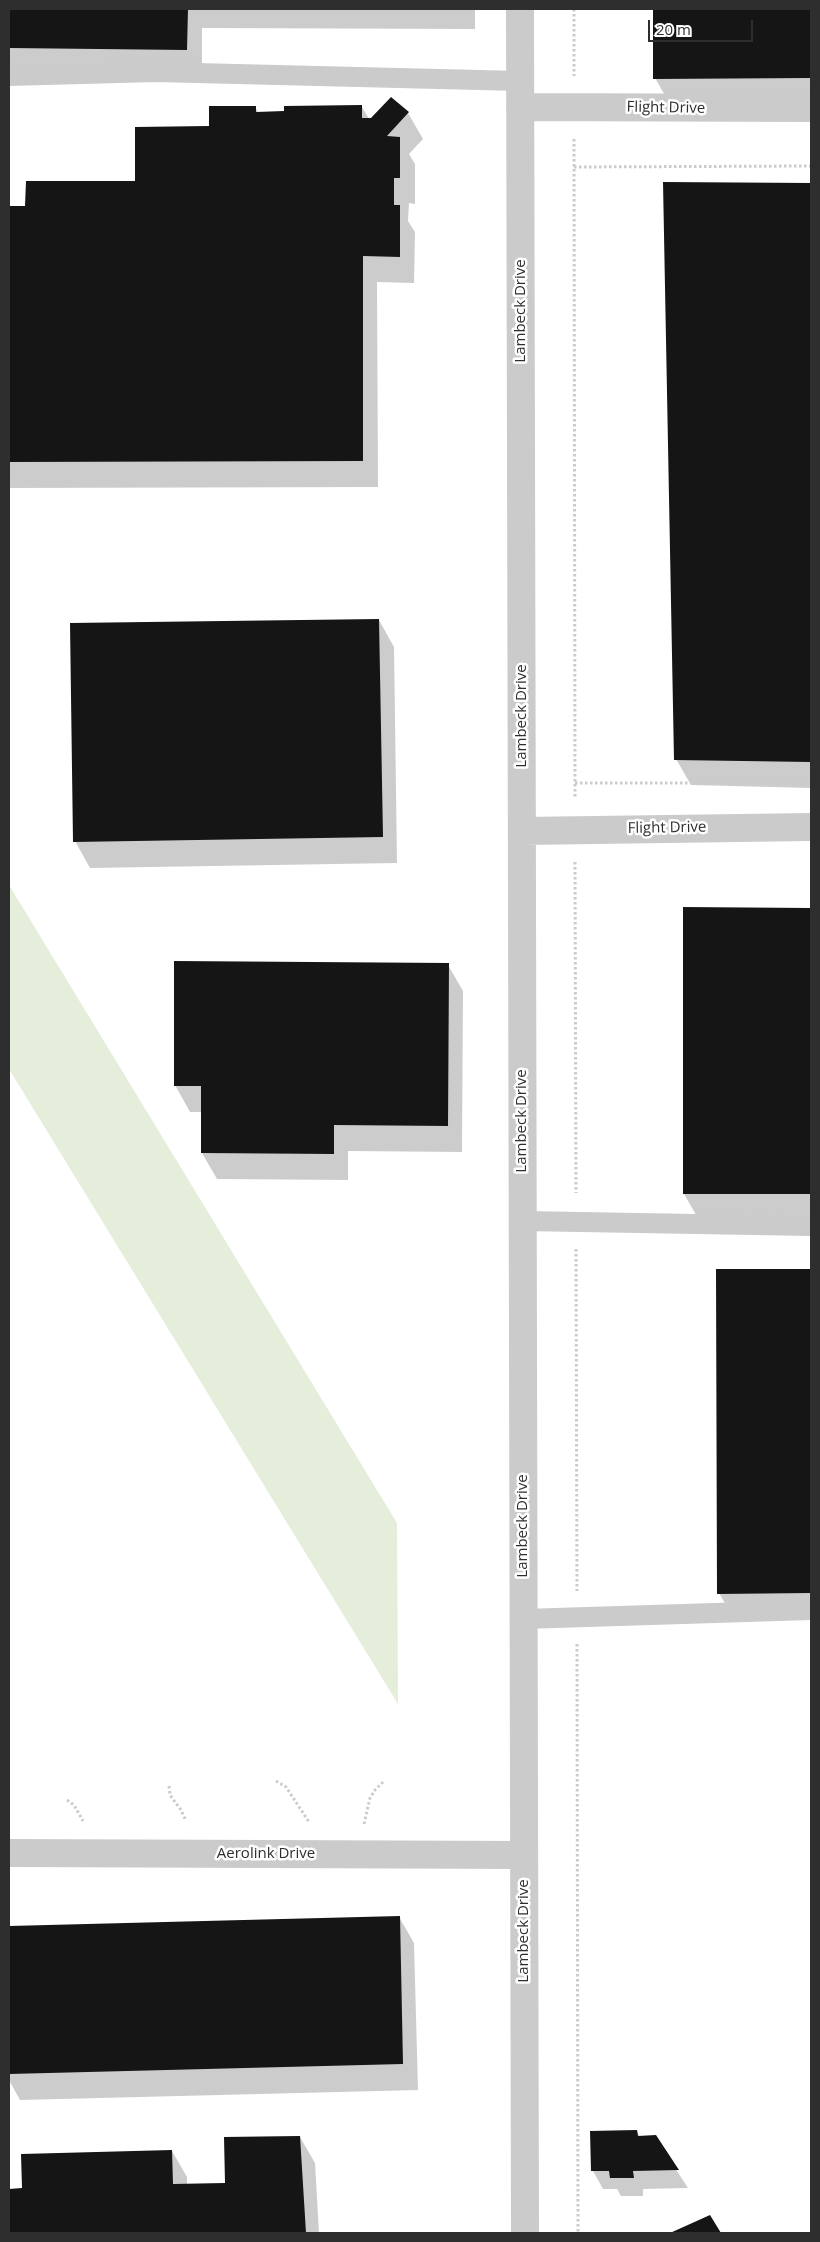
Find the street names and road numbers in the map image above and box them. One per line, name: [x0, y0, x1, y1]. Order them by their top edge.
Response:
street label: Flight Drive: [627, 98, 705, 118]
street label: Lambeck Drive: [512, 259, 530, 363]
street label: Lambeck Drive: [513, 664, 531, 768]
street label: Flight Drive: [628, 818, 706, 838]
street label: Lambeck Drive: [513, 1069, 531, 1173]
street label: Lambeck Drive: [514, 1474, 532, 1578]
street label: Aerolink Drive: [217, 1845, 315, 1863]
street label: Lambeck Drive: [515, 1879, 533, 1983]

